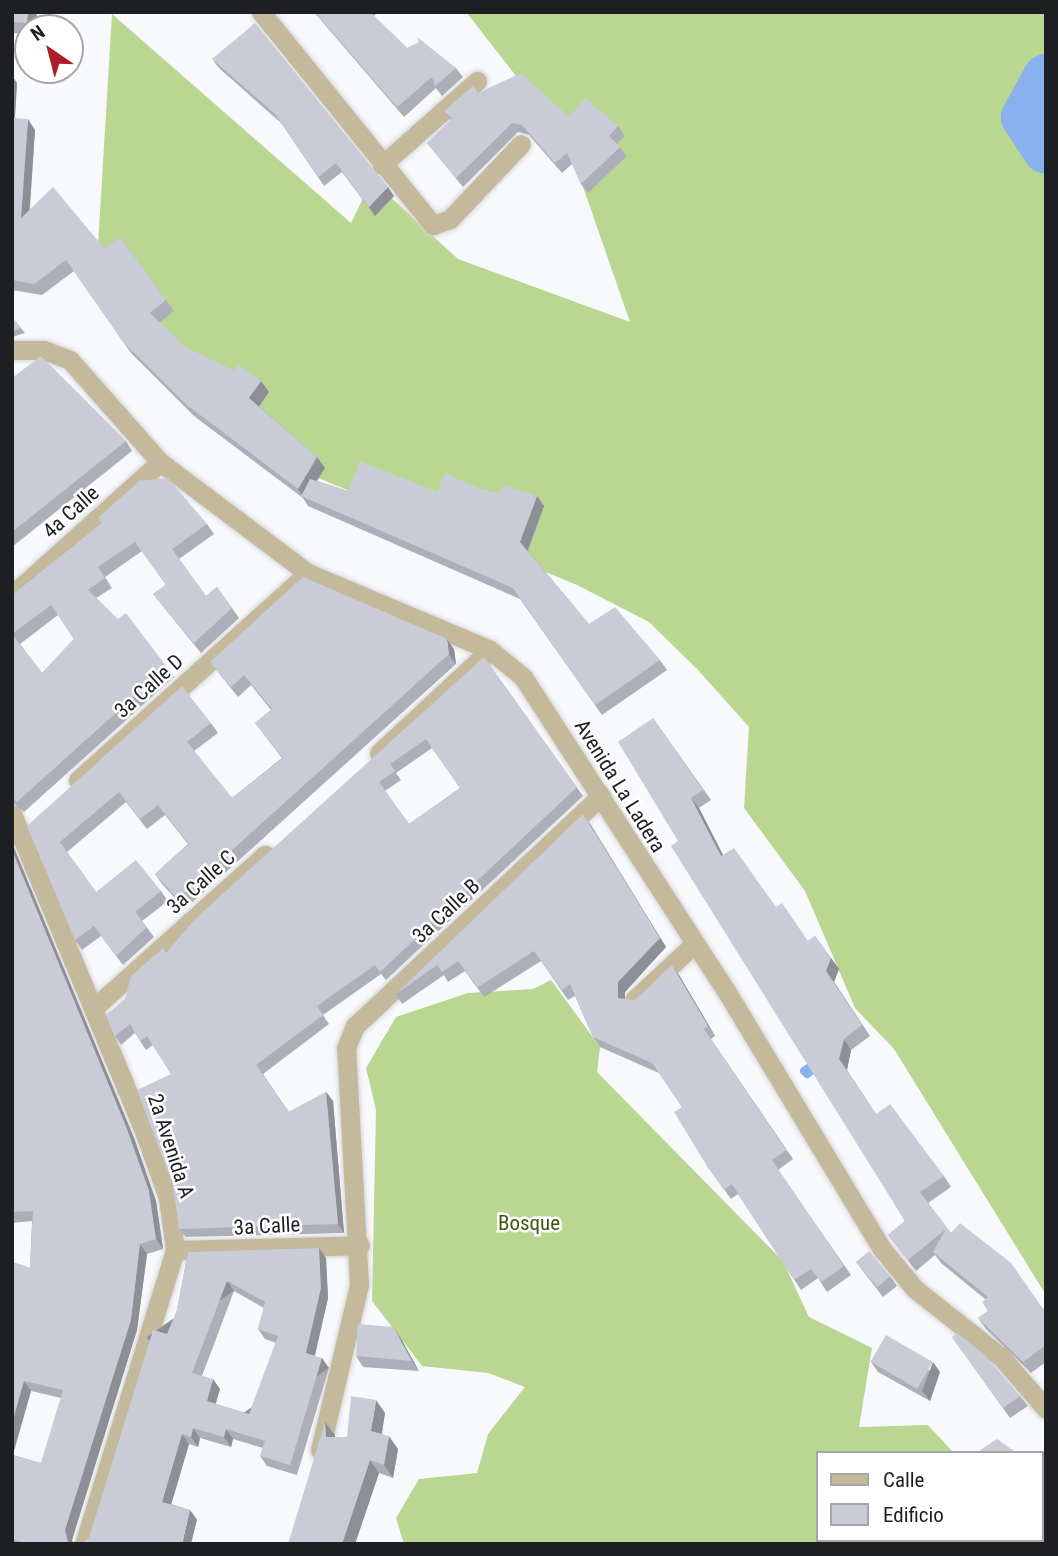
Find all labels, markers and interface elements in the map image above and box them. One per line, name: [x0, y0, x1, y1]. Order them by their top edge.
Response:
north arrow: [14, 14, 84, 84]
text: N: [26, 20, 49, 46]
street label: 4a Calle: [38, 480, 104, 544]
street label: 3a Calle D: [110, 649, 188, 723]
street label: Avenida La Ladera: [569, 715, 671, 857]
street label: 3a Calle C: [162, 845, 240, 919]
street label: 3a Calle B: [407, 873, 485, 949]
street label: 2a Avenida A: [142, 1091, 200, 1201]
park label: Bosque: [498, 1210, 560, 1236]
street label: 3a Calle: [233, 1212, 301, 1240]
legend: [816, 1451, 1044, 1542]
text: Calle: [883, 1468, 924, 1492]
text: Edificio: [883, 1503, 944, 1527]

